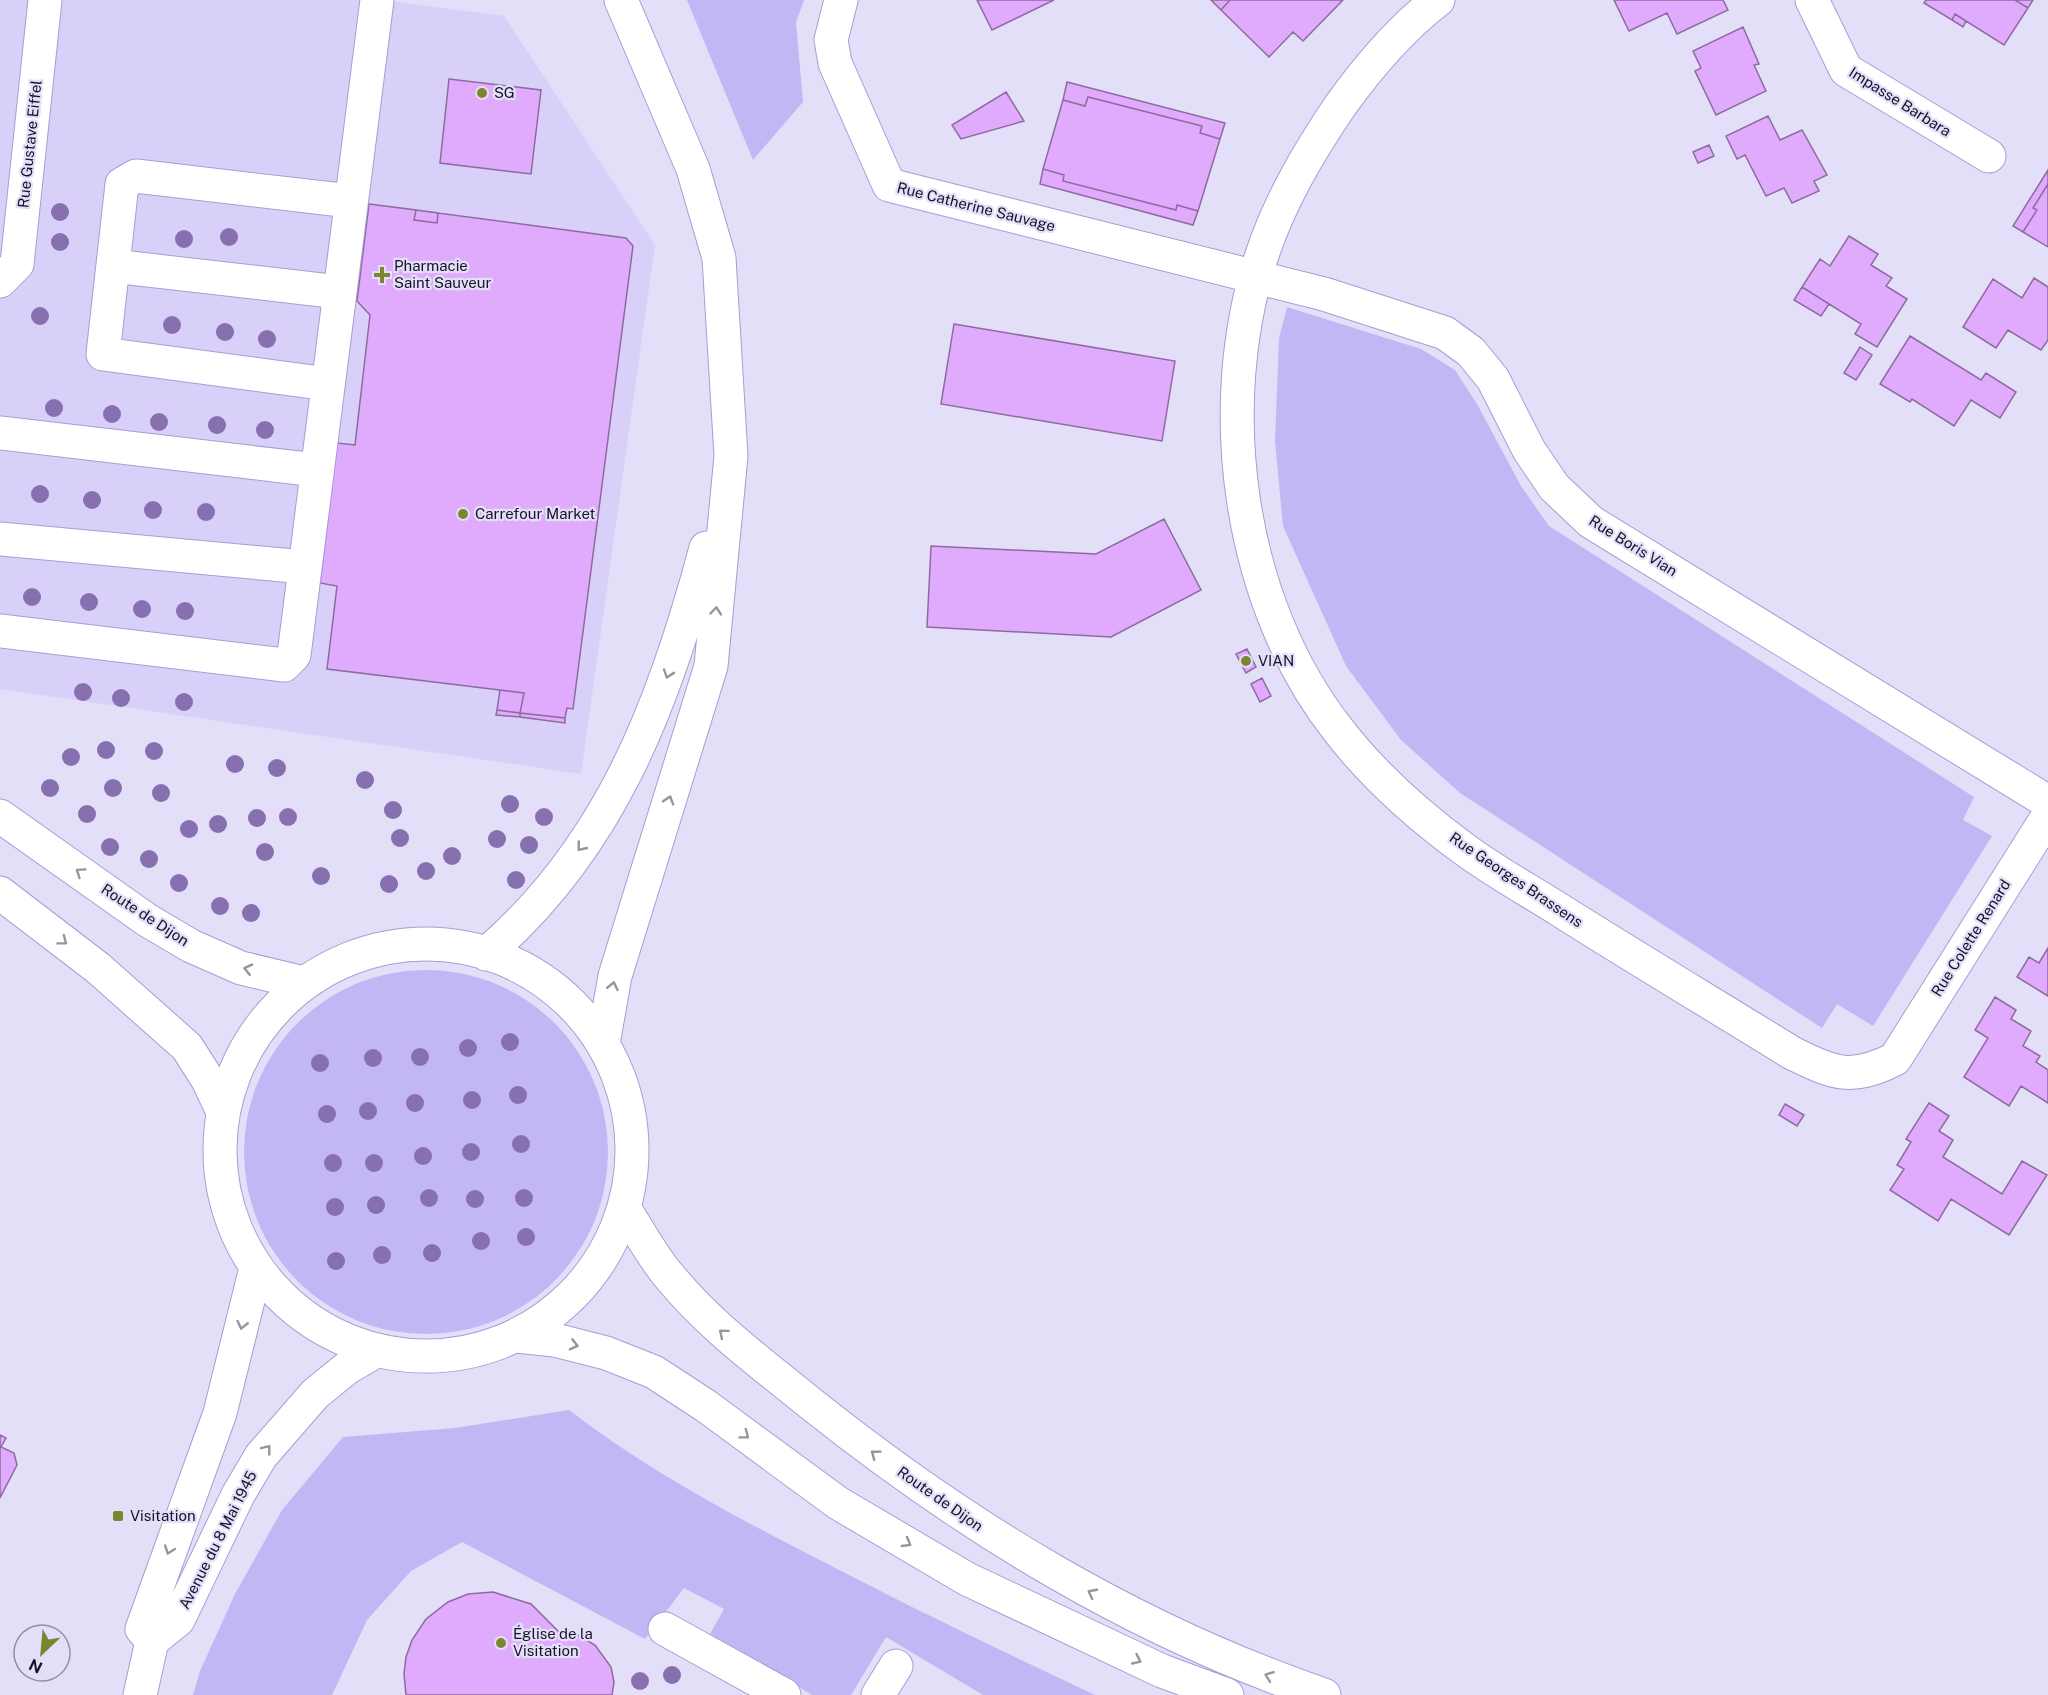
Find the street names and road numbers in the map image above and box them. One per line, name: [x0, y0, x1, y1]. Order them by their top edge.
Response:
street label: Impasse Barbara: [1846, 63, 1954, 140]
street label: Rue Gustave Eiffel: [14, 79, 45, 209]
street label: Rue Catherine Sauvage: [895, 179, 1057, 234]
street label: Rue Boris Vian: [1586, 512, 1680, 579]
street label: Rue Georges Brassens: [1447, 829, 1586, 930]
street label: Rue Colette Renard: [1928, 876, 2013, 999]
street label: Route de Dijon: [98, 880, 192, 949]
street label: Route de Dijon: [894, 1463, 986, 1534]
street label: Avenue du 8 Mai 1945: [175, 1468, 260, 1612]

